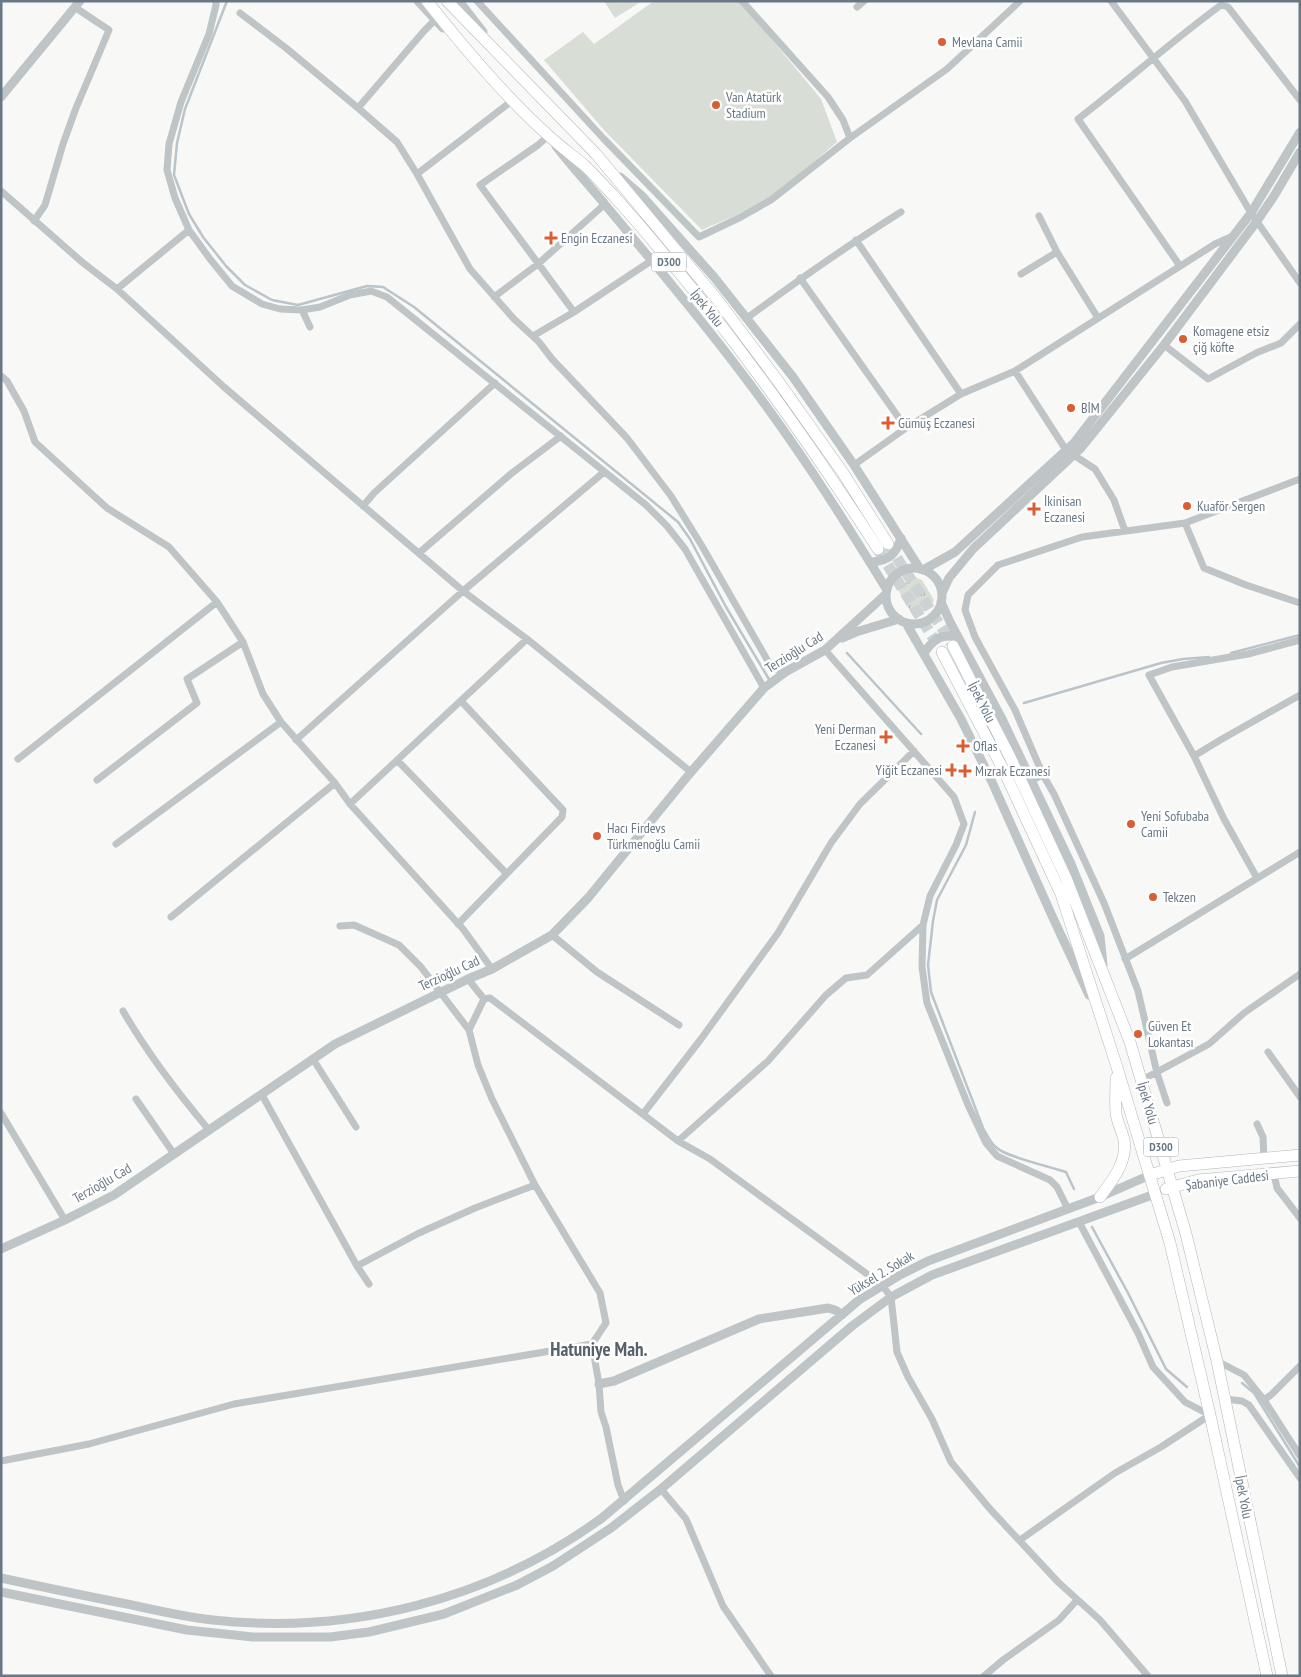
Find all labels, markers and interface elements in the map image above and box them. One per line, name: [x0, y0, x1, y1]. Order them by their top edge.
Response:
place label: Mevlana Camii: [952, 33, 1023, 51]
marker: Mevlana Camii: [936, 36, 948, 48]
place label: Van Atatürk Stadium: [725, 88, 782, 122]
marker: Van Atatürk Stadium: [710, 99, 722, 111]
place label: Engin Eczanesi: [561, 229, 633, 247]
marker: Engin Eczanesi: [545, 232, 557, 244]
road number: D300: [652, 252, 686, 272]
street label: İpek Yolu: [686, 285, 728, 331]
place label: Komagene etsiz çiğ köfte: [1193, 322, 1269, 356]
marker: Komagene etsiz çiğ köfte: [1177, 333, 1189, 345]
place label: BİM: [1081, 399, 1100, 417]
marker: BİM: [1065, 402, 1077, 414]
place label: Gümüş Eczanesi: [898, 414, 975, 432]
marker: Gümüş Eczanesi: [882, 417, 894, 429]
place label: İkinisan Eczanesi: [1044, 492, 1085, 526]
place label: Kuaför Sergen: [1197, 497, 1265, 515]
marker: Kuaför Sergen: [1181, 500, 1193, 512]
marker: İkinisan Eczanesi: [1028, 503, 1040, 515]
street label: Terzioğlu Cad: [762, 627, 826, 677]
street label: İpek Yolu: [964, 678, 1000, 726]
place label: Yeni Derman Eczanesi: [815, 720, 876, 754]
marker: Yeni Derman Eczanesi: [880, 731, 892, 743]
place label: Oflas: [973, 737, 998, 755]
marker: Oflas: [957, 740, 969, 752]
place label: Yiğit Eczanesi: [876, 761, 942, 779]
place label: Mızrak Eczanesi: [975, 762, 1051, 780]
marker: Yiğit Eczanesi: [946, 764, 958, 776]
marker: Mızrak Eczanesi: [959, 765, 971, 777]
place label: Yeni Sofubaba Camii: [1141, 807, 1209, 841]
marker: Yeni Sofubaba Camii: [1125, 818, 1137, 830]
place label: Hacı Firdevs Türkmenoğlu Camii: [607, 819, 700, 853]
marker: Hacı Firdevs Türkmenoğlu Camii: [591, 830, 603, 842]
place label: Tekzen: [1163, 888, 1196, 906]
marker: Tekzen: [1147, 891, 1159, 903]
street label: Terzioğlu Cad: [416, 951, 482, 995]
place label: Güven Et Lokantası: [1148, 1017, 1194, 1051]
marker: Güven Et Lokantası: [1132, 1028, 1144, 1040]
street label: İpek Yolu: [1133, 1080, 1163, 1126]
road number: D300: [1144, 1138, 1178, 1156]
street label: Terzioğlu Cad: [69, 1159, 135, 1207]
street label: Şabaniye Caddesi: [1184, 1166, 1270, 1194]
street label: Yüksel 2. Sokak: [845, 1246, 918, 1300]
district label: Hatuniye Mah.: [550, 1337, 648, 1361]
street label: İpek Yolu: [1231, 1474, 1257, 1520]

